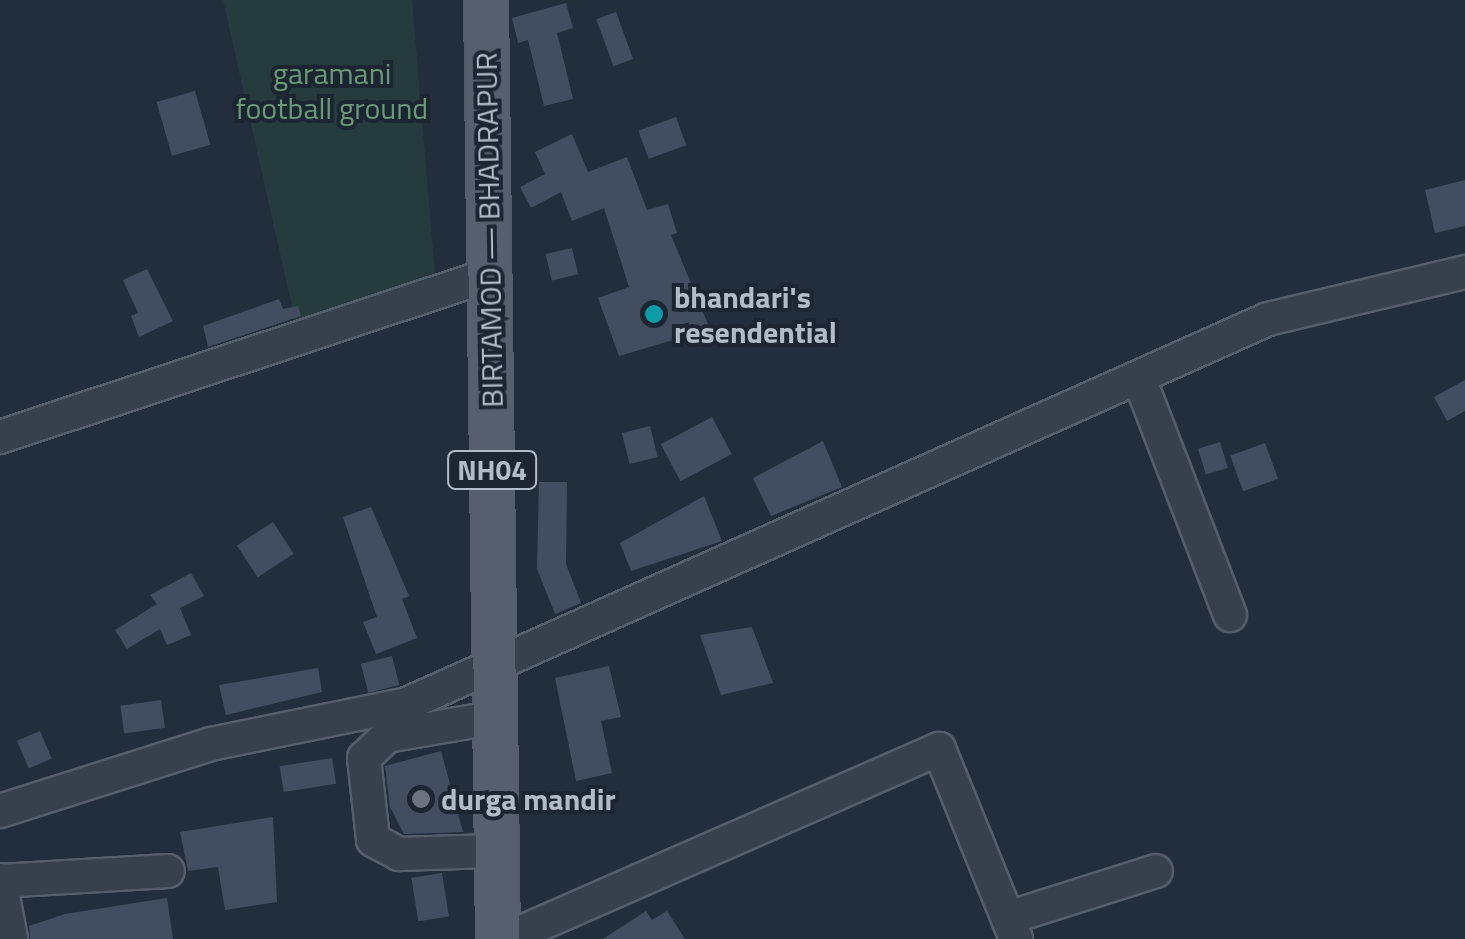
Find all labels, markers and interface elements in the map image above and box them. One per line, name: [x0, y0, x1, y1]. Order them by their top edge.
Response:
street label: BIRTAMOD — BHADRAPUR: [468, 52, 510, 408]
park label: garamani football ground: [236, 55, 428, 126]
place label: bhandari's resendential: [674, 279, 837, 350]
marker: bhandari's resendential: [643, 303, 665, 325]
road number: NH04: [447, 447, 537, 493]
place label: durga mandir: [441, 781, 616, 817]
marker: durga mandir: [410, 788, 432, 810]

